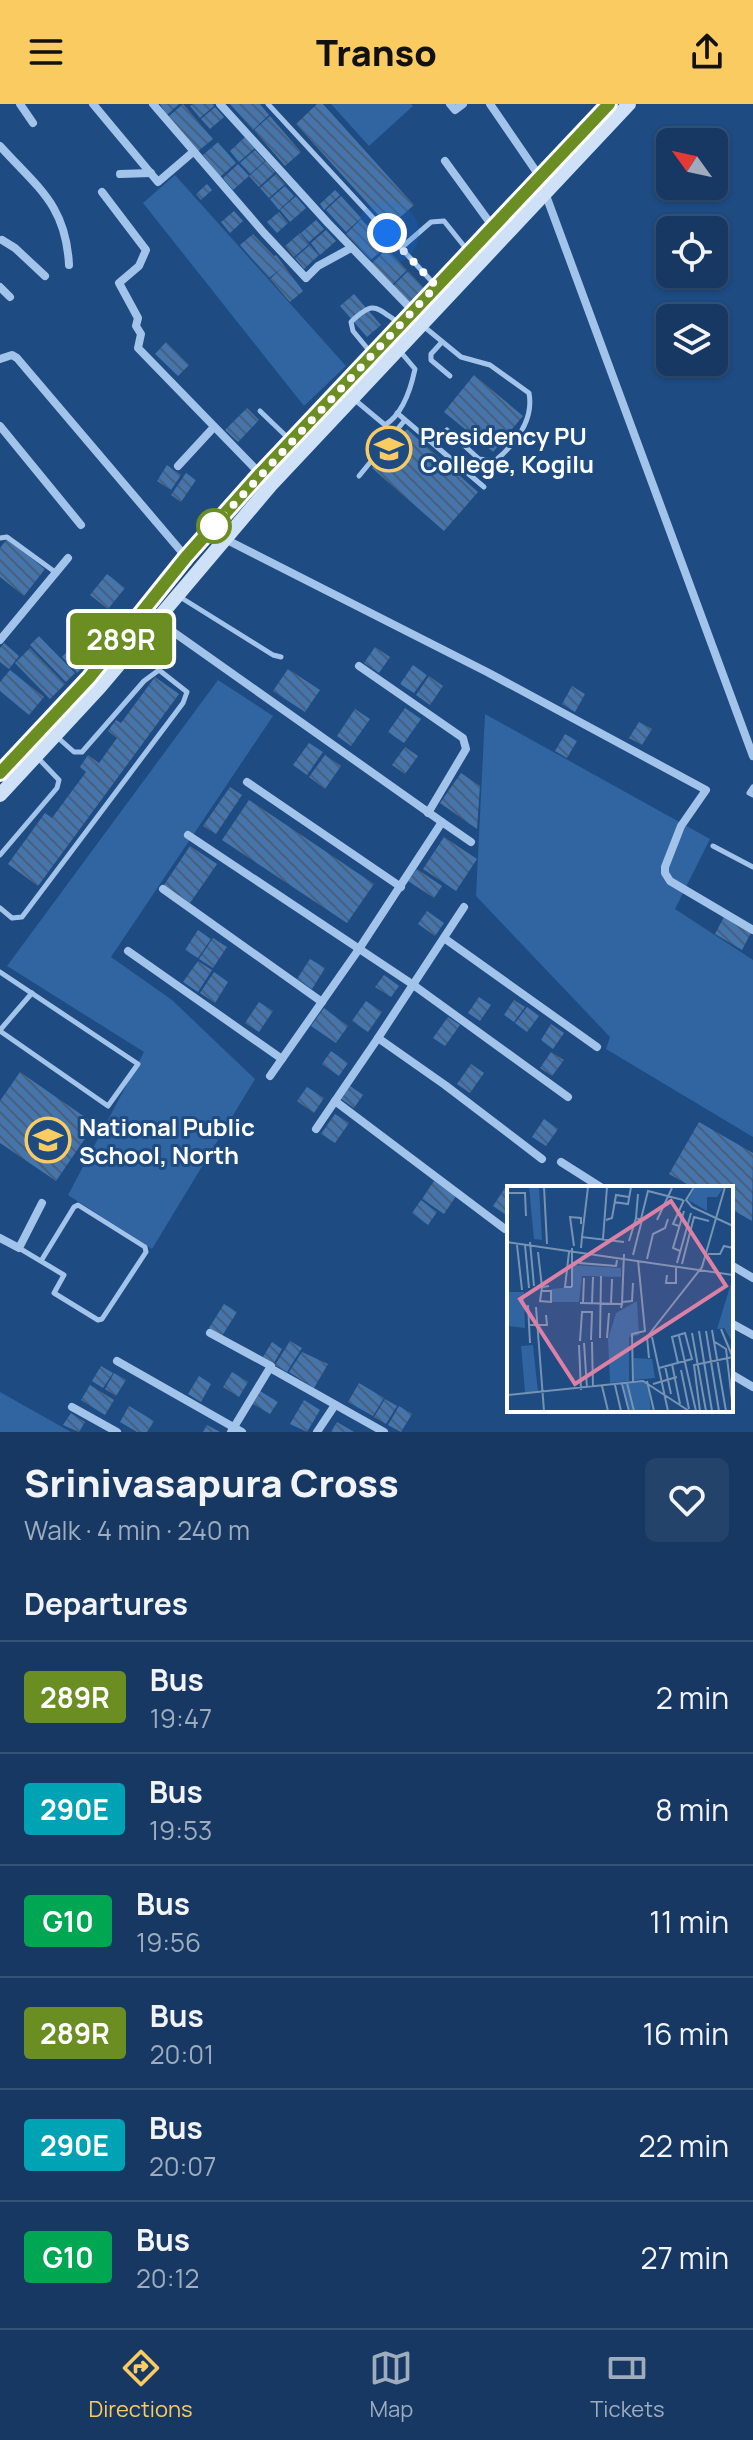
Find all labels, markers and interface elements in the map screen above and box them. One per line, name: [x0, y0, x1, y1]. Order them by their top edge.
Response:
text: Transo: [316, 28, 437, 77]
icon: menu: [24, 30, 68, 74]
icon: share: [685, 30, 729, 74]
north arrow: [656, 128, 728, 200]
map controls: [656, 128, 728, 376]
your location: [367, 213, 407, 253]
button: locate: [656, 216, 728, 288]
button: layers: [656, 304, 728, 376]
place label: Presidency PU College, Kogilu: [420, 419, 594, 480]
school or university icon: Presidency PU College, Kogilu: [365, 425, 413, 473]
unlabelled marker: [197, 509, 231, 543]
line badge: 289R: [65, 613, 177, 665]
text: 289R: [86, 620, 156, 658]
place label: National Public School, North: [79, 1110, 255, 1171]
school or university icon: National Public School, North: [24, 1116, 72, 1164]
inset map: [507, 1186, 733, 1412]
text: Srinivasapura Cross: [24, 1456, 399, 1508]
button: heart: [645, 1458, 729, 1542]
text: Walk · 4 min · 240 m: [24, 1512, 250, 1548]
text: Departures: [24, 1583, 188, 1624]
text: Bus: [150, 1659, 204, 1700]
text: 2 min: [656, 1677, 729, 1718]
text: 289R: [40, 1678, 110, 1716]
text: 19:47: [150, 1700, 212, 1736]
text: Bus: [149, 1771, 203, 1812]
text: 8 min: [655, 1789, 729, 1830]
text: 290E: [40, 1790, 109, 1828]
text: 19:53: [149, 1812, 212, 1848]
text: Bus: [136, 1883, 190, 1924]
text: 11 min: [649, 1901, 729, 1942]
text: G10: [42, 1902, 94, 1940]
text: 19:56: [136, 1924, 201, 1960]
text: Bus: [150, 1995, 204, 2036]
text: 16 min: [642, 2013, 729, 2054]
text: 289R: [40, 2014, 110, 2052]
text: 20:01: [150, 2036, 214, 2072]
text: Bus: [149, 2107, 203, 2148]
text: 22 min: [639, 2125, 729, 2166]
text: 290E: [40, 2126, 109, 2164]
text: 20:07: [149, 2148, 216, 2184]
text: Bus: [136, 2219, 190, 2260]
text: 27 min: [641, 2237, 729, 2278]
text: G10: [42, 2238, 94, 2276]
text: 20:12: [136, 2260, 199, 2296]
tab: Directions: [88, 2346, 193, 2424]
tab: Map: [369, 2346, 413, 2424]
tab: Tickets: [590, 2346, 665, 2424]

